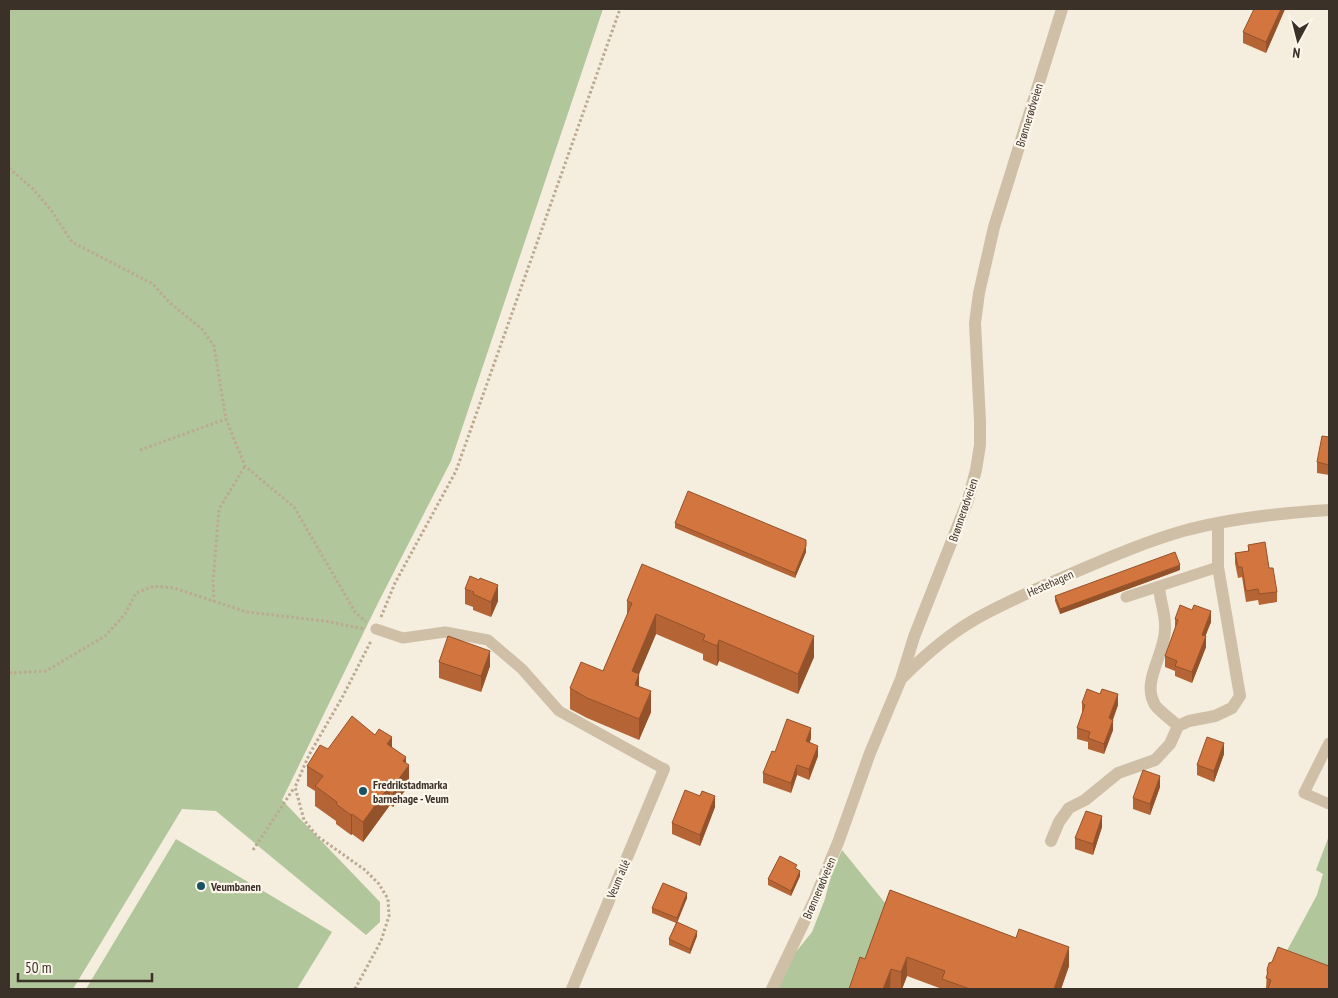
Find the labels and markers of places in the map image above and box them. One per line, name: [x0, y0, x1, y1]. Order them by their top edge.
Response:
place label: Fredrikstadmarka barnehage - Veum: [373, 777, 449, 806]
marker: Fredrikstadmarka barnehage - Veum: [357, 785, 369, 797]
place label: Veumbanen: [210, 879, 261, 894]
marker: Veumbanen: [195, 880, 207, 892]

